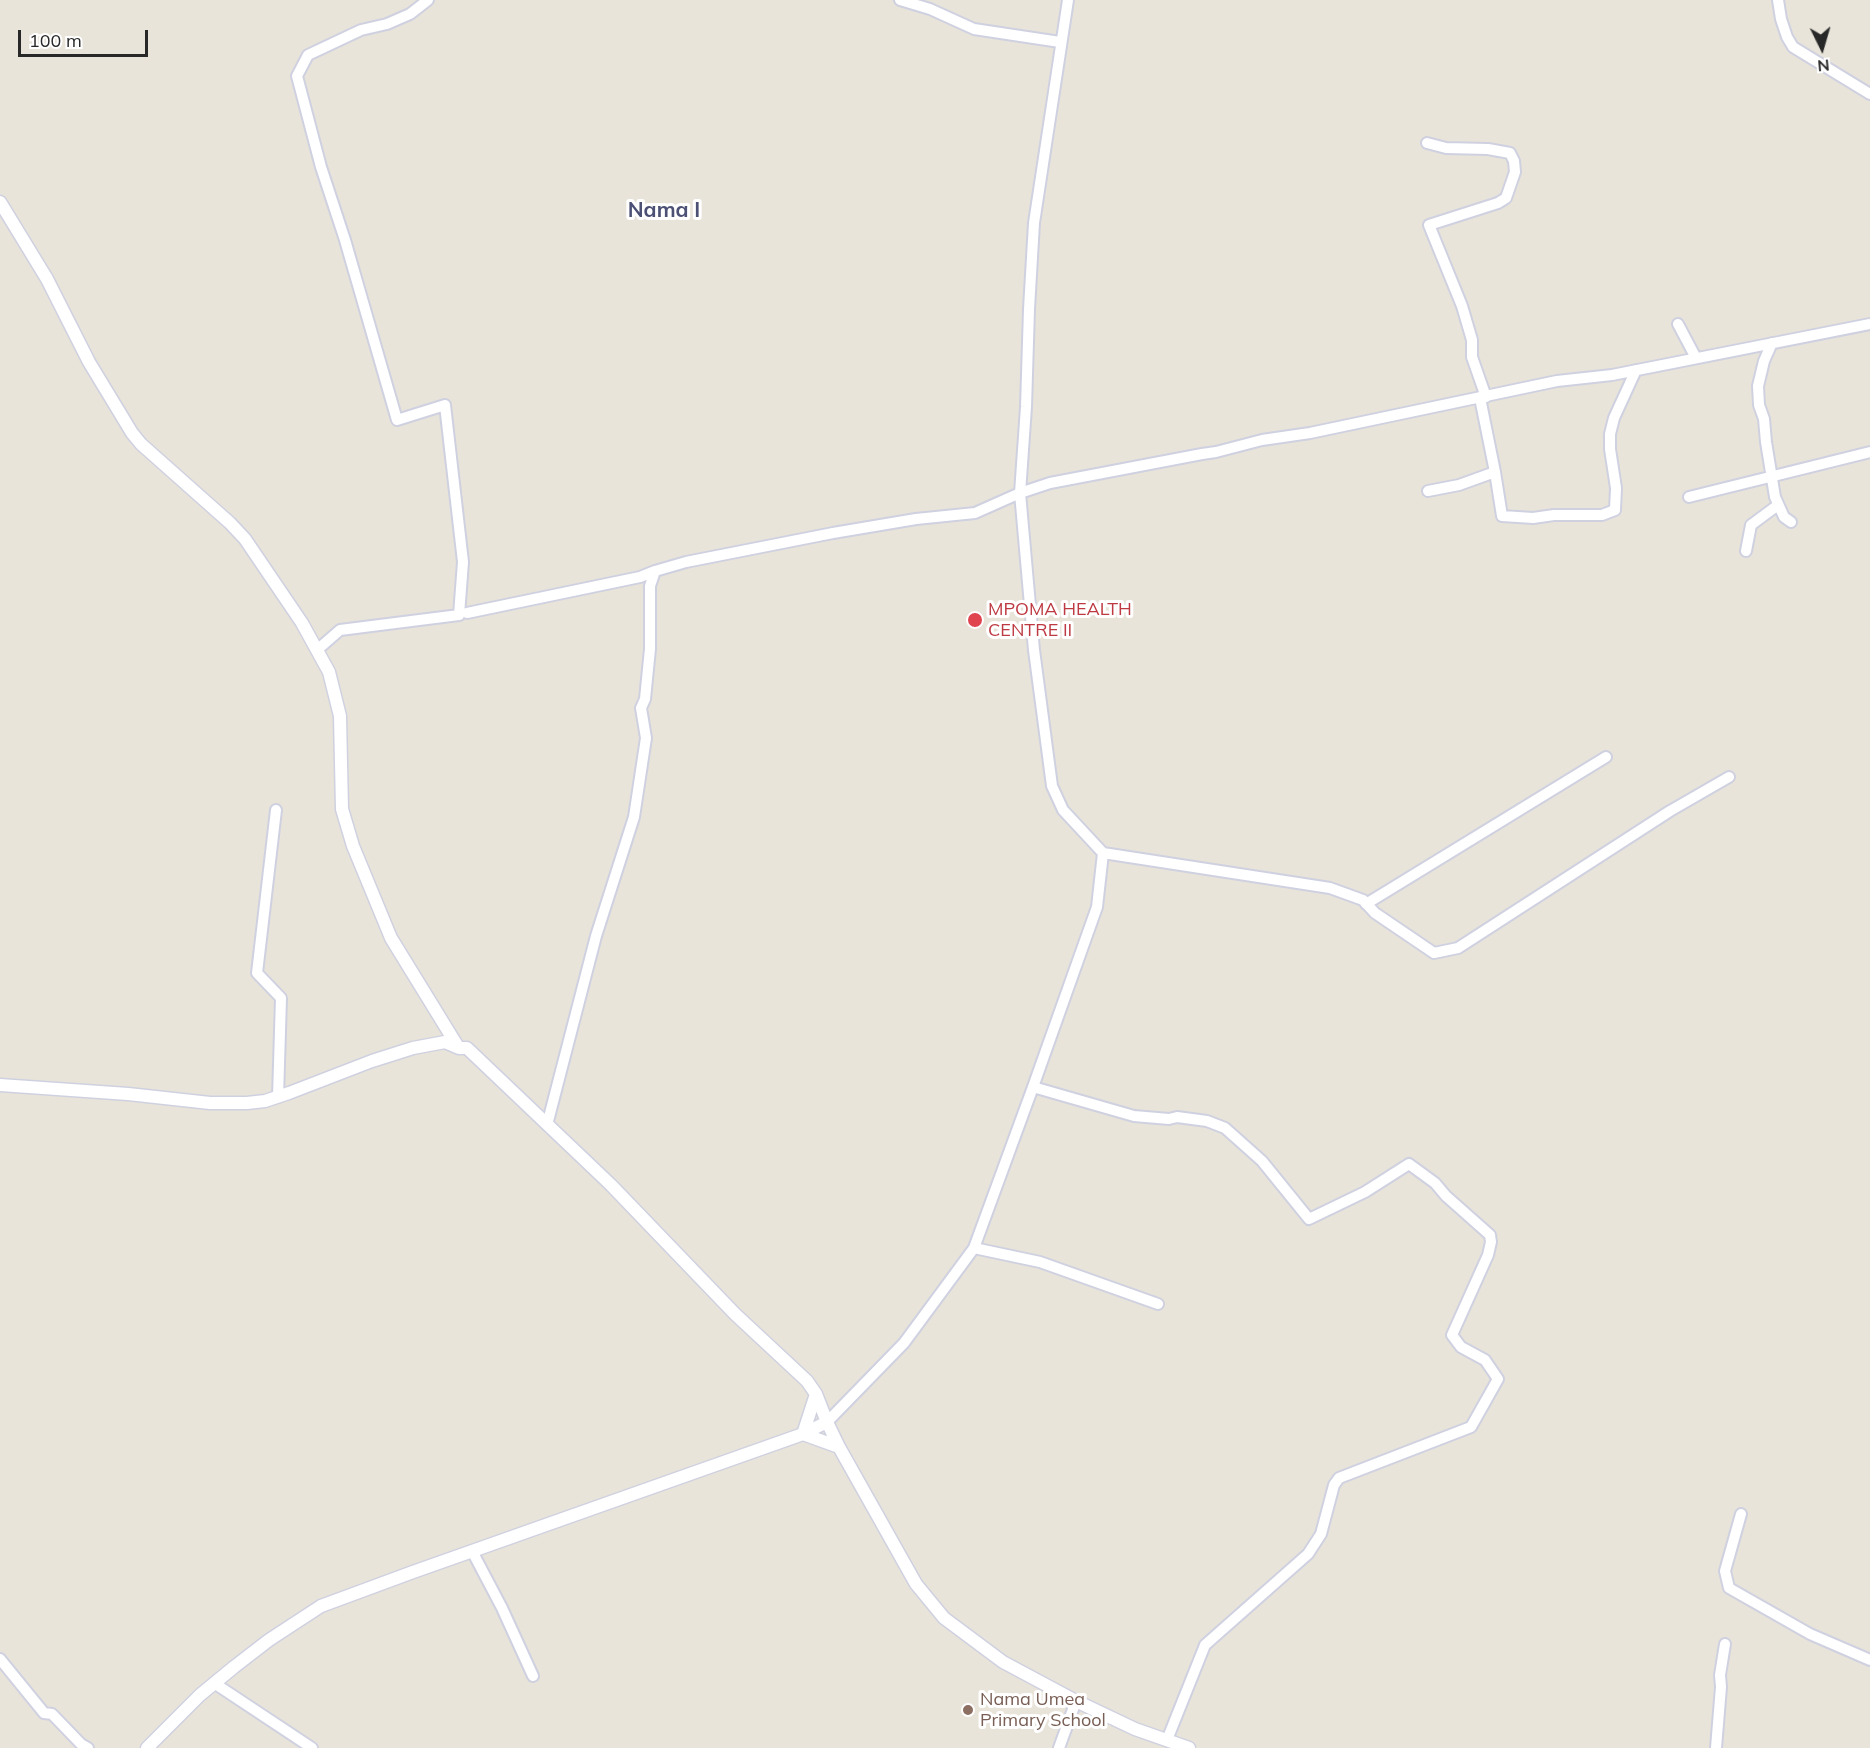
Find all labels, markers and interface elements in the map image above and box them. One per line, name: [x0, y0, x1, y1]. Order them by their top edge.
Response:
scale bar: [21, 18, 152, 56]
north arrow: [1792, 18, 1852, 78]
text: 100 m: [29, 29, 82, 52]
text: N: [1817, 55, 1830, 76]
district label: Nama I: [628, 198, 700, 224]
place label: MPOMA HEALTH CENTRE II: [988, 599, 1132, 642]
marker: MPOMA HEALTH CENTRE II: [966, 611, 984, 629]
place label: Nama Umea Primary School: [980, 1689, 1106, 1732]
marker: Nama Umea Primary School: [961, 1703, 975, 1717]

